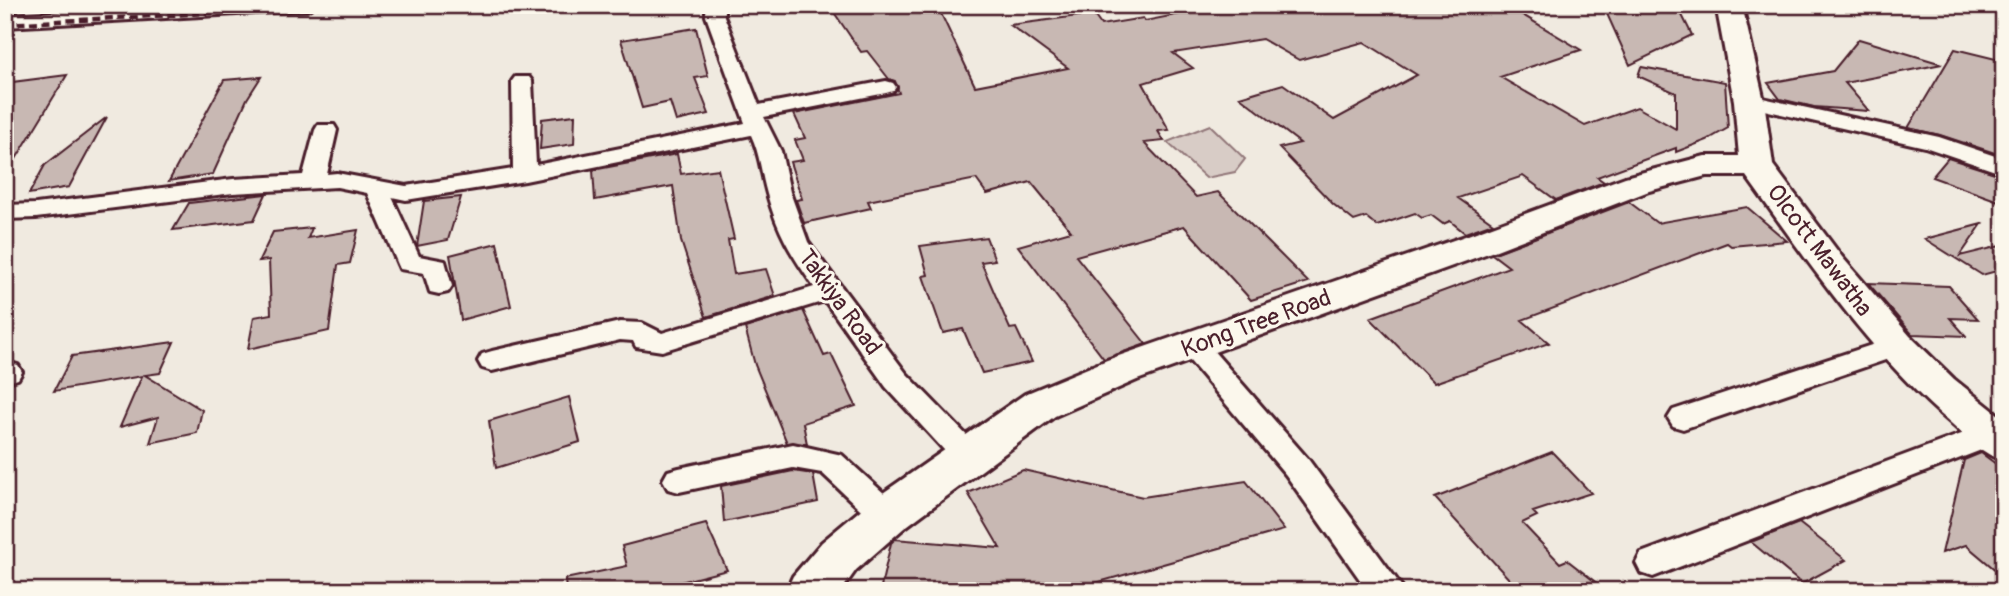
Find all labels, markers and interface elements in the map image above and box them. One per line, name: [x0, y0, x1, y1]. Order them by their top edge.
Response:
street label: Olcott Mawatha: [1761, 179, 1879, 322]
street label: Takkiya Road: [792, 244, 888, 361]
street label: Kong Tree Road: [1177, 283, 1335, 364]

